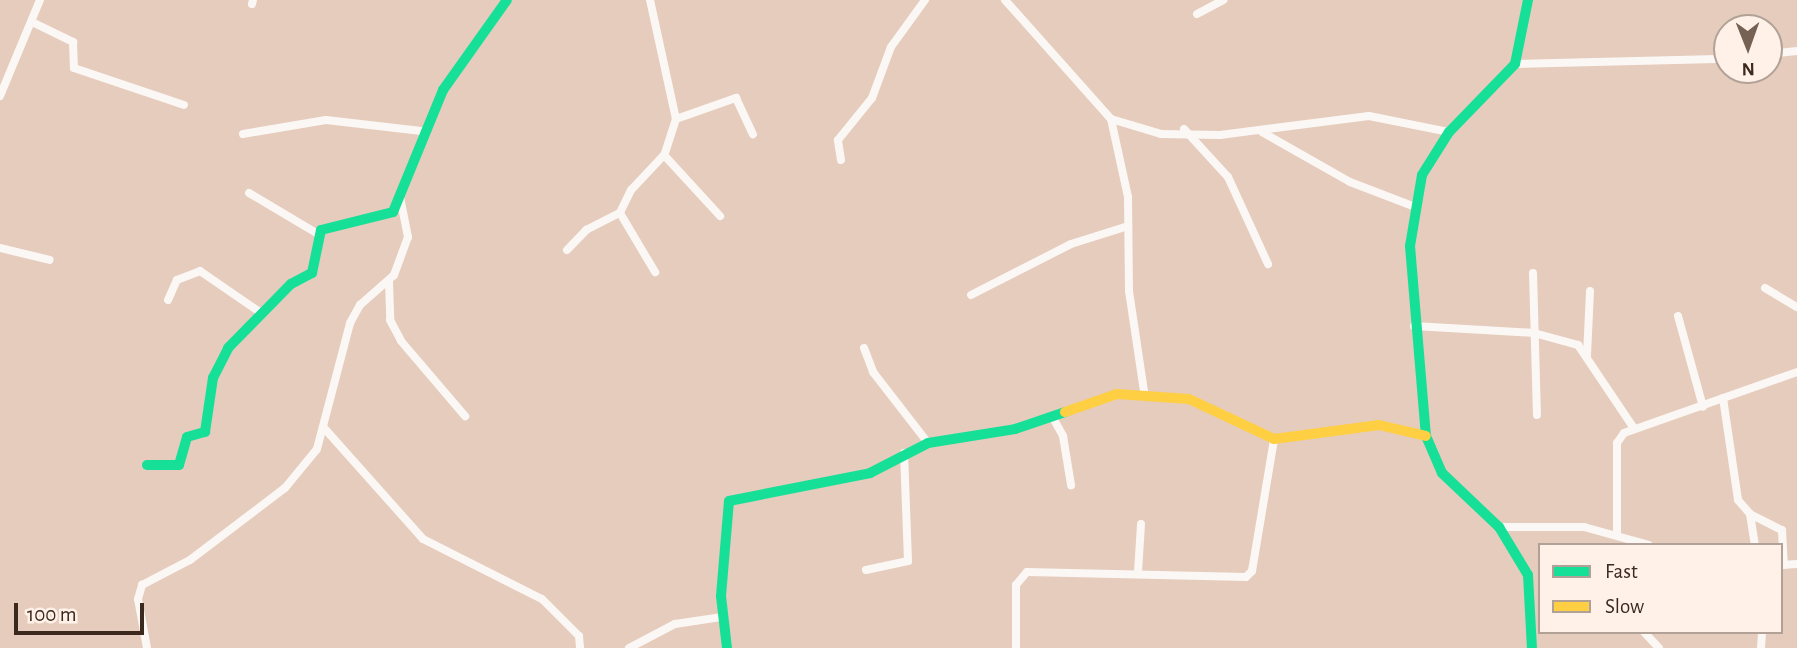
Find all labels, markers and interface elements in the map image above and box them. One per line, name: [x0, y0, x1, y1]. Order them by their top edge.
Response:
north arrow: [1713, 14, 1783, 84]
text: N: [1742, 59, 1755, 78]
legend: [1538, 543, 1783, 634]
text: Fast: [1605, 561, 1638, 582]
scale bar: [18, 588, 147, 632]
text: Slow: [1605, 596, 1644, 617]
text: 100 m: [27, 604, 77, 625]

